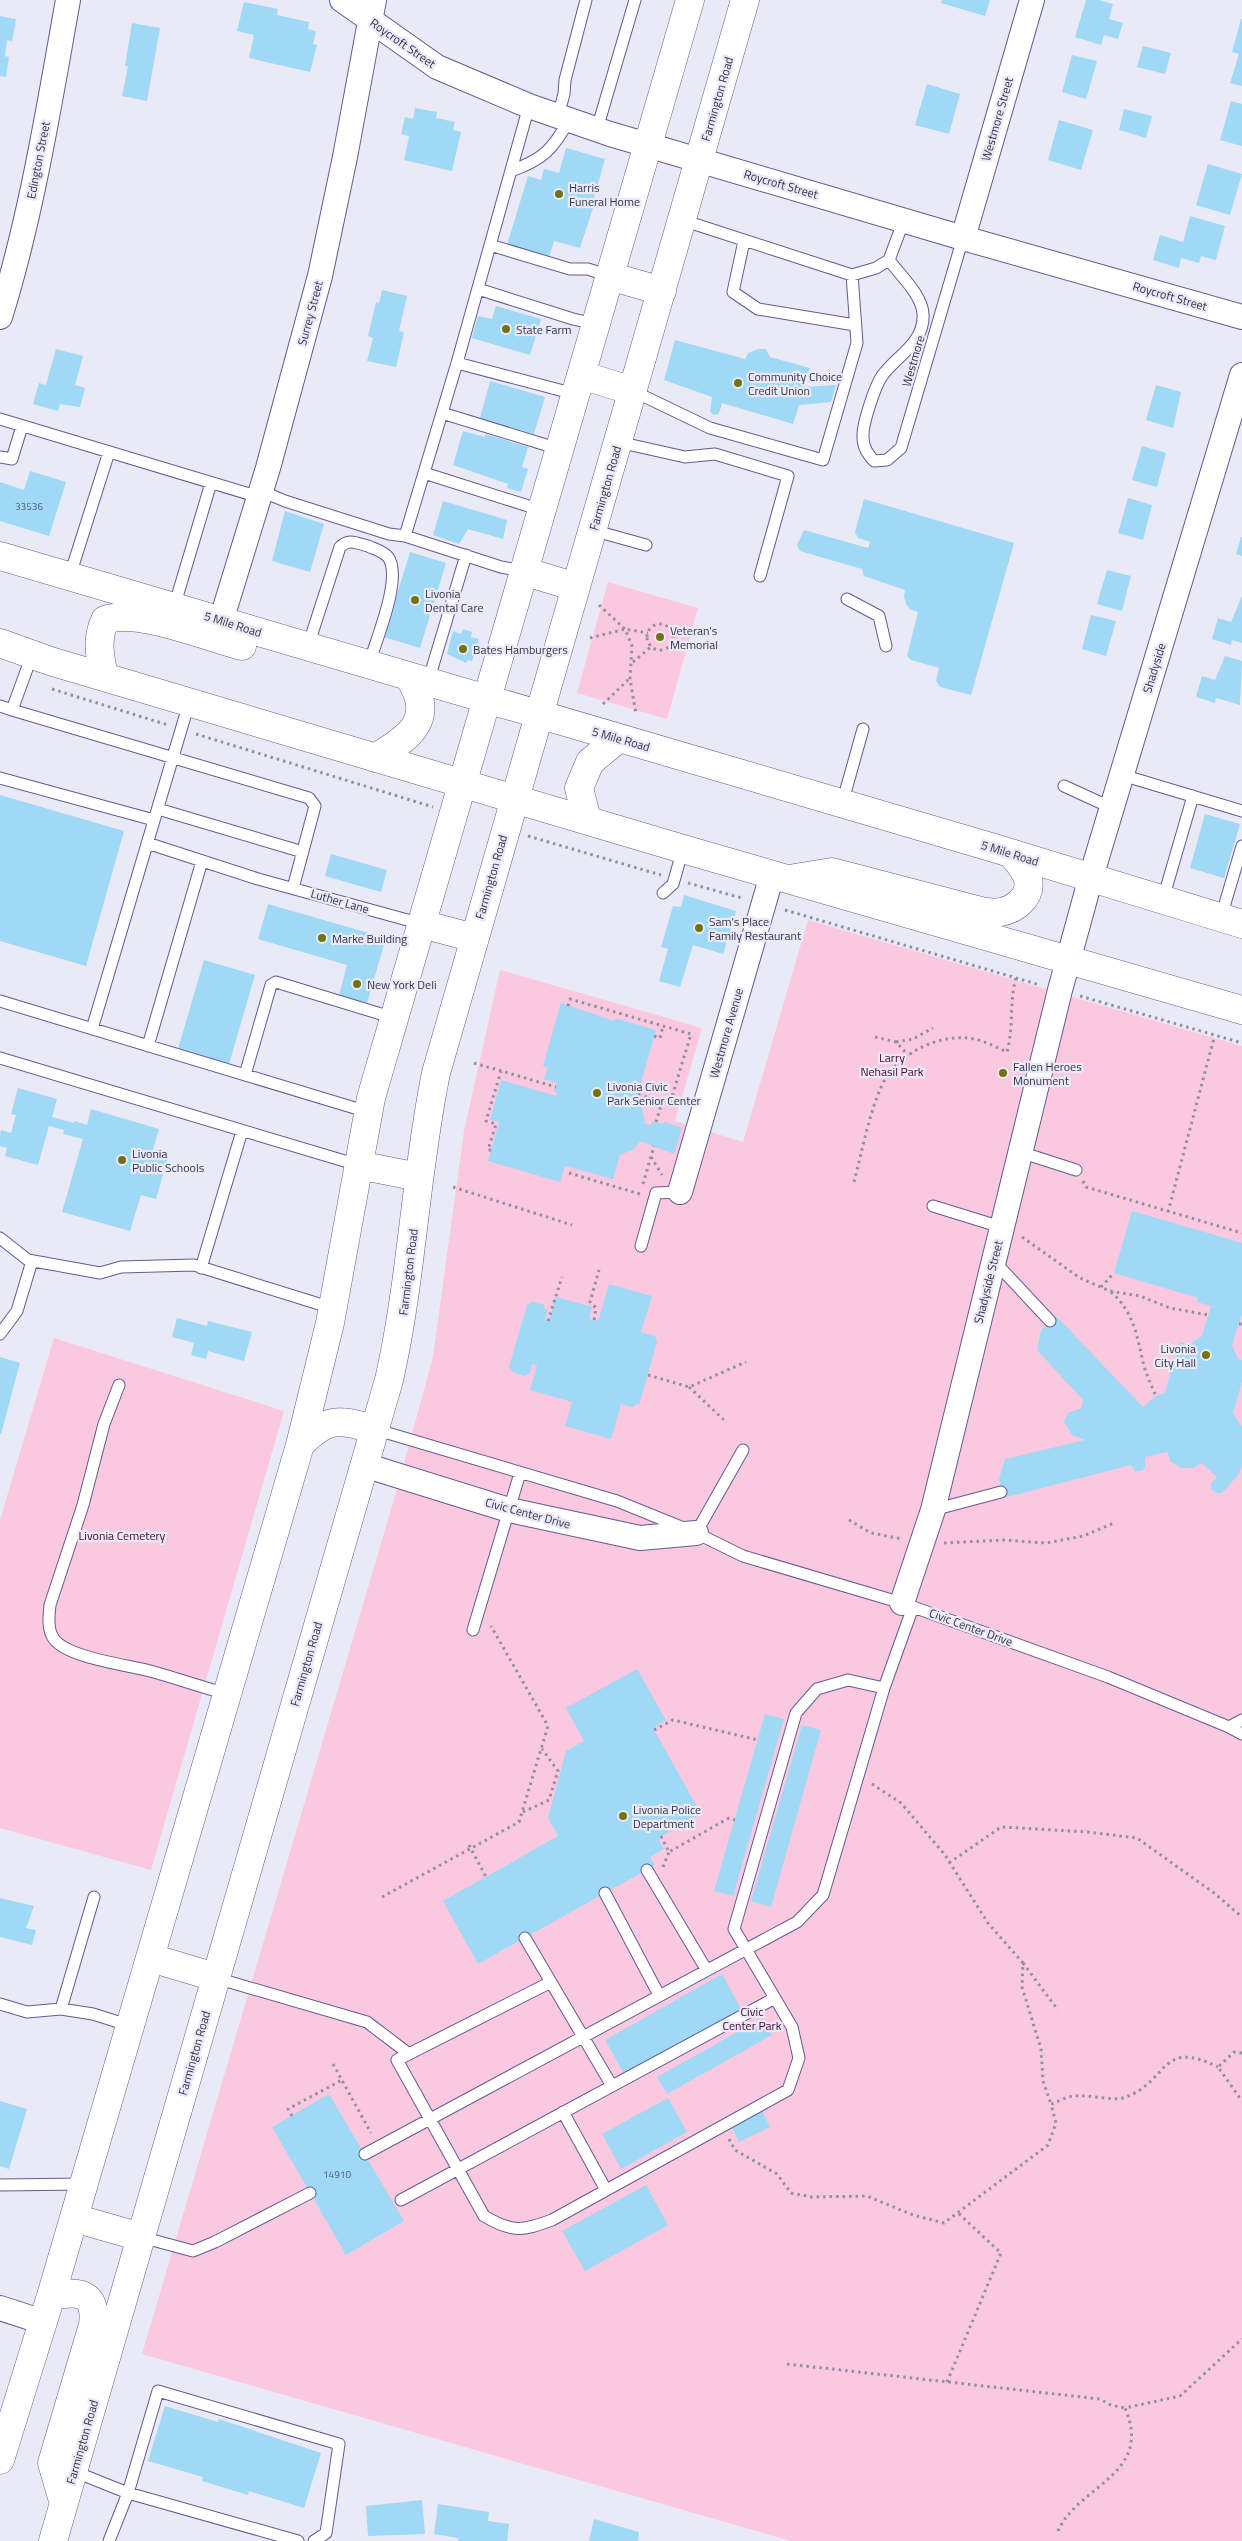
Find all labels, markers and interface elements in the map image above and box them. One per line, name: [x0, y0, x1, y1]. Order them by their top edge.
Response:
street label: Roycroft Street: [366, 13, 440, 73]
street label: Farmington Road: [696, 55, 738, 143]
street label: Westmore Street: [976, 74, 1018, 163]
street label: Edington Street: [21, 119, 55, 200]
street label: Roycroft Street: [742, 164, 821, 204]
place label: Harris Funeral Home: [569, 178, 640, 211]
marker: Harris Funeral Home: [553, 188, 565, 200]
street label: Roycroft Street: [1131, 276, 1210, 316]
street label: Surrey Street: [292, 278, 328, 348]
place label: State Farm: [516, 320, 572, 339]
marker: State Farm: [500, 323, 512, 335]
street label: Westmore: [897, 333, 929, 389]
place label: Community Choice Credit Union: [748, 367, 842, 400]
marker: Community Choice Credit Union: [732, 377, 744, 389]
street label: Farmington Road: [584, 444, 626, 532]
house number: 33536: [15, 499, 43, 514]
place label: Livonia Dental Care: [425, 584, 483, 617]
marker: Livonia Dental Care: [409, 594, 421, 606]
street label: 5 Mile Road: [202, 606, 264, 642]
place label: Veteran's Memorial: [670, 621, 718, 654]
marker: Veteran's Memorial: [654, 631, 666, 643]
place label: Bates Hamburgers: [473, 640, 568, 659]
street label: Shadyside: [1137, 641, 1171, 695]
marker: Bates Hamburgers: [457, 643, 469, 655]
street label: 5 Mile Road: [590, 722, 652, 756]
street label: Farmington Road: [470, 833, 512, 921]
street label: 5 Mile Road: [979, 835, 1041, 871]
street label: Luther Lane: [309, 884, 371, 918]
place label: Sam's Place Family Restaurant: [709, 912, 802, 945]
marker: Sam's Place Family Restaurant: [693, 922, 705, 934]
place label: Marke Building: [332, 929, 407, 948]
marker: Marke Building: [316, 932, 328, 944]
place label: New York Deli: [367, 975, 437, 994]
marker: New York Deli: [351, 978, 363, 990]
street label: Westmore Avenue: [704, 986, 748, 1080]
park label: Larry Nehasil Park: [860, 1048, 924, 1081]
place label: Fallen Heroes Monument: [1013, 1057, 1082, 1090]
marker: Fallen Heroes Monument: [997, 1067, 1009, 1079]
place label: Livonia Civic Park Senior Center: [607, 1077, 701, 1110]
marker: Livonia Civic Park Senior Center: [591, 1087, 603, 1099]
place label: Livonia Public Schools: [132, 1144, 205, 1177]
marker: Livonia Public Schools: [116, 1154, 128, 1166]
street label: Farmington Road: [393, 1228, 423, 1316]
street label: Shadyside Street: [968, 1238, 1008, 1326]
place label: Livonia City Hall: [1155, 1339, 1196, 1372]
marker: Livonia City Hall: [1200, 1349, 1212, 1361]
street label: Civic Center Drive: [483, 1492, 573, 1534]
park label: Livonia Cemetery: [79, 1526, 166, 1545]
street label: Civic Center Drive: [927, 1603, 1015, 1651]
street label: Farmington Road: [285, 1620, 327, 1708]
place label: Livonia Police Department: [633, 1800, 701, 1833]
marker: Livonia Police Department: [617, 1810, 629, 1822]
park label: Civic Center Park: [723, 2002, 782, 2035]
street label: Farmington Road: [173, 2009, 215, 2097]
house number: 14910: [323, 2167, 351, 2182]
street label: Farmington Road: [61, 2398, 103, 2486]

